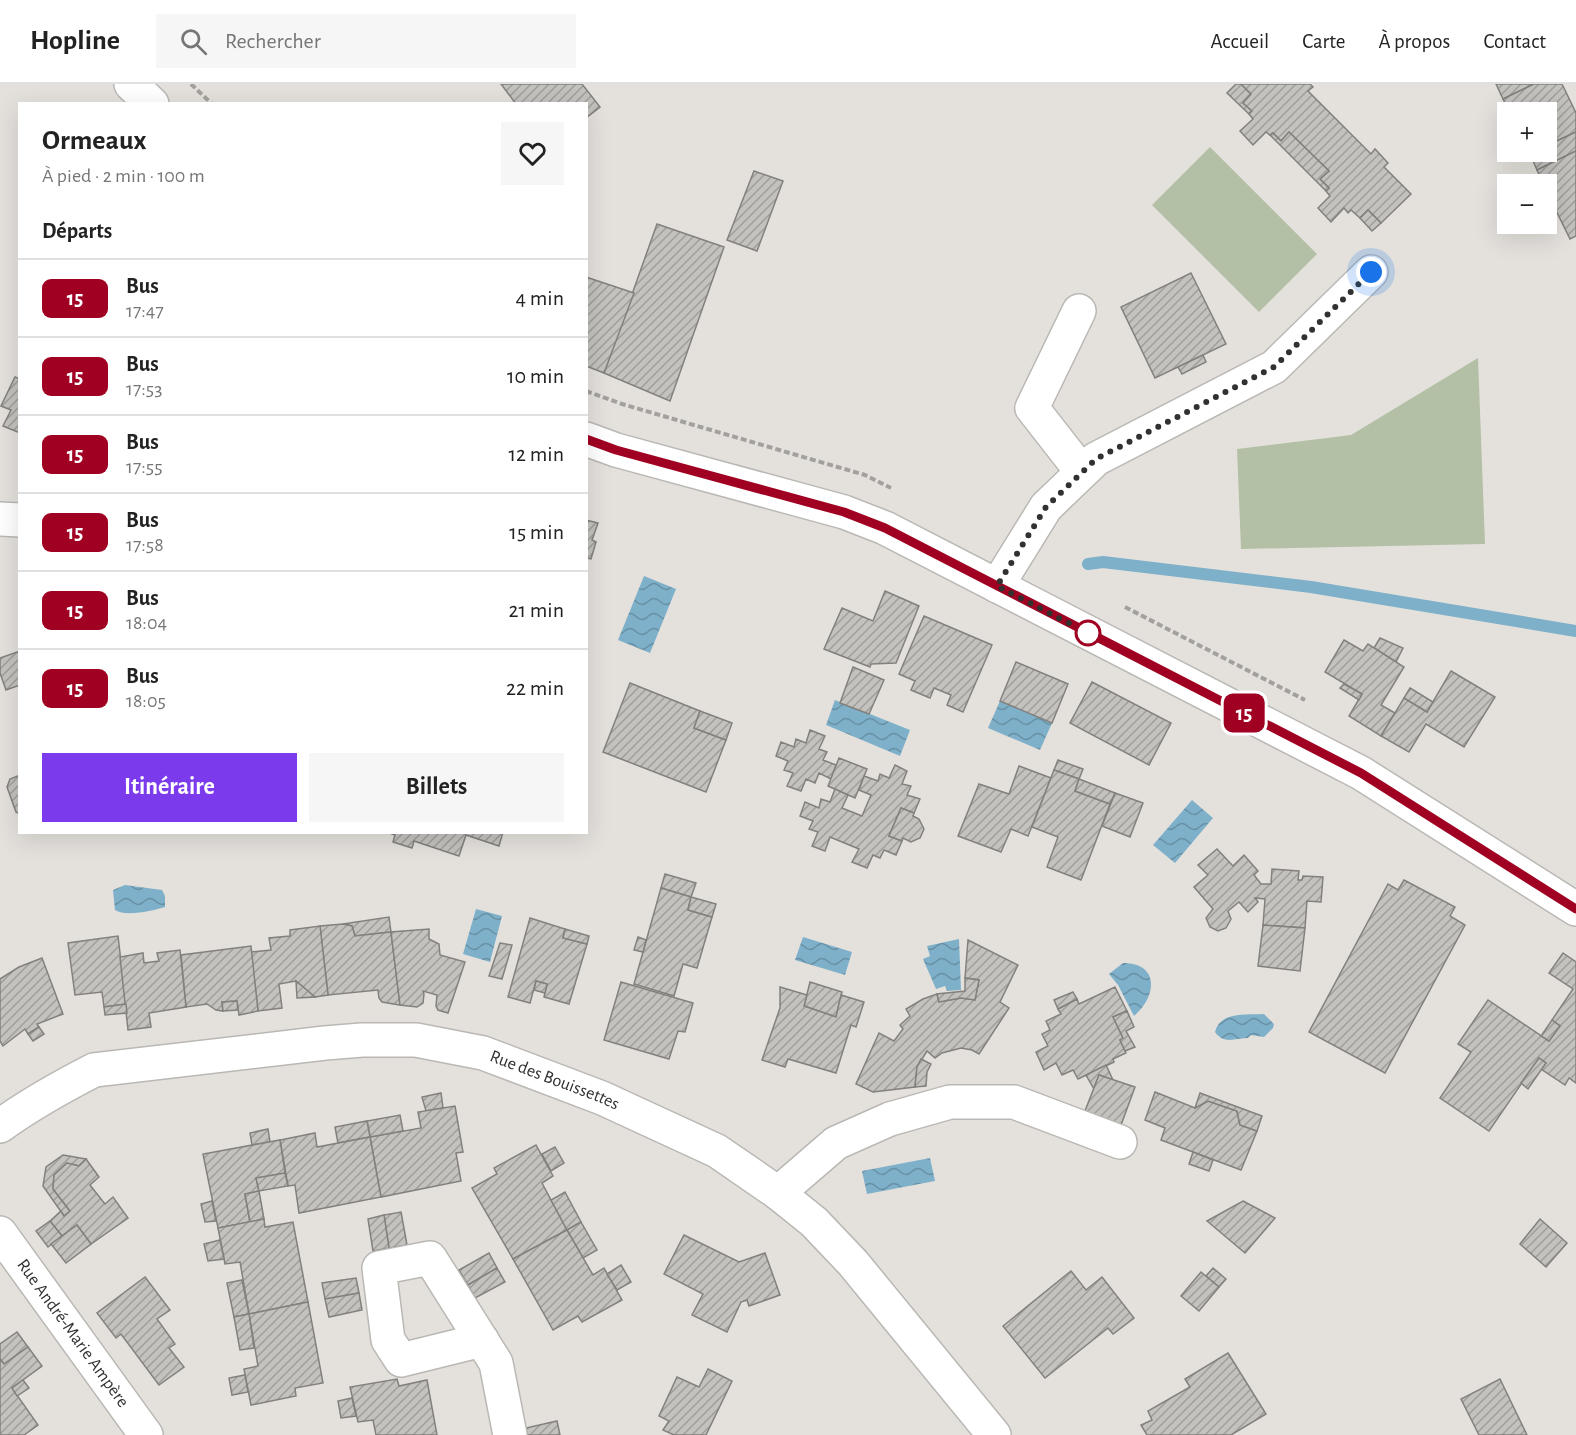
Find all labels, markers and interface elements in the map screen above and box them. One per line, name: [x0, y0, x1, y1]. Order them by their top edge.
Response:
search box: [156, 14, 576, 68]
icon: search: [177, 25, 210, 58]
text: Hopline: [30, 27, 120, 55]
text: Rechercher: [225, 30, 321, 52]
text: Accueil: [1211, 31, 1269, 52]
text: Carte: [1302, 31, 1345, 52]
text: À propos: [1378, 31, 1450, 52]
text: Contact: [1483, 31, 1546, 52]
map controls: [1497, 102, 1557, 234]
button: +: [1497, 102, 1557, 162]
button: heart: [501, 122, 564, 185]
text: Ormeaux: [42, 127, 146, 155]
text: À pied · 2 min · 100 m: [42, 166, 205, 186]
button: −: [1497, 174, 1557, 234]
text: Départs: [42, 220, 112, 242]
your location: [1356, 257, 1386, 287]
text: Bus: [126, 275, 159, 297]
text: 4 min: [516, 287, 564, 309]
text: 15: [67, 288, 83, 309]
text: 17:47: [126, 301, 164, 321]
text: Bus: [126, 353, 159, 375]
text: 10 min: [507, 365, 564, 387]
text: 15: [67, 366, 83, 387]
text: 17:53: [126, 379, 162, 399]
text: Bus: [126, 431, 159, 453]
text: 12 min: [509, 443, 564, 465]
text: 15: [67, 444, 83, 465]
text: 17:55: [126, 457, 163, 477]
text: Bus: [126, 509, 159, 531]
text: 15 min: [509, 521, 564, 543]
text: 15: [67, 522, 83, 543]
text: 17:58: [126, 535, 164, 555]
text: Bus: [126, 587, 159, 609]
text: 21 min: [509, 599, 564, 621]
text: 15: [67, 600, 83, 621]
text: 18:04: [126, 613, 167, 633]
unlabelled marker: [1075, 620, 1101, 646]
text: Bus: [126, 665, 159, 687]
text: 22 min: [506, 677, 564, 699]
text: 15: [67, 678, 83, 699]
text: 18:05: [126, 691, 166, 711]
line badge: 15: [1217, 694, 1271, 732]
text: 15: [1236, 703, 1252, 724]
button: Itinéraire: [42, 753, 297, 822]
button: Billets: [309, 753, 564, 822]
street label: Rue des Bouissettes: [487, 1047, 622, 1114]
street label: Rue André-Marie Ampère: [13, 1256, 132, 1411]

